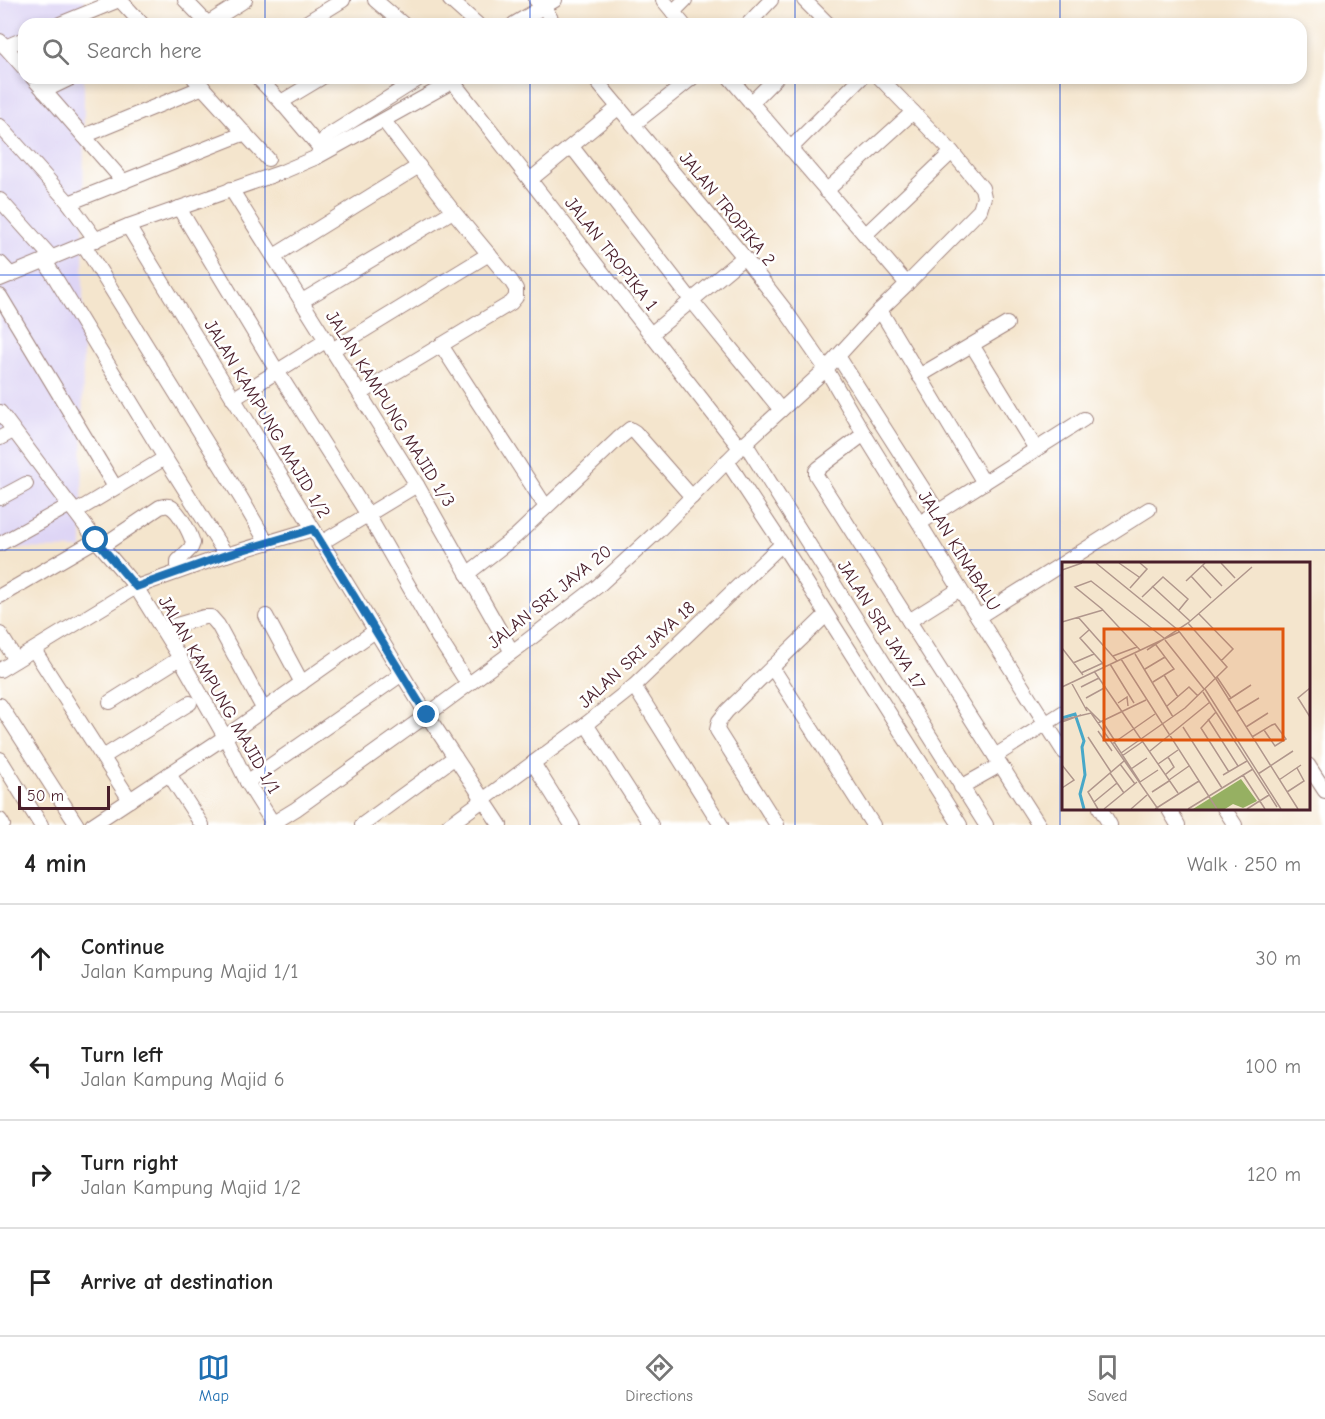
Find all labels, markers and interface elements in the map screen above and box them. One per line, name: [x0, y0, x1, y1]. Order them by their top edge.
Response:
search box: [18, 18, 1307, 84]
icon: search: [39, 35, 72, 68]
text: Search here: [87, 38, 202, 64]
street label: JALAN TROPIKA 2: [675, 148, 779, 270]
street label: JALAN TROPIKA 1: [560, 193, 662, 315]
street label: JALAN KAMPUNG MAJID 1/3: [321, 307, 459, 511]
street label: JALAN KAMPUNG MAJID 1/2: [199, 316, 335, 522]
street label: JALAN KINABALU: [914, 487, 1004, 615]
route start: [82, 526, 108, 552]
street label: JALAN SRI JAYA 20: [484, 541, 616, 653]
street label: JALAN SRI JAYA 17: [833, 556, 929, 694]
inset map: [1062, 562, 1310, 810]
street label: JALAN KAMPUNG MAJID 1/1: [154, 592, 284, 798]
street label: JALAN SRI JAYA 18: [575, 597, 699, 713]
route end: [413, 701, 439, 727]
scale bar: [18, 783, 110, 810]
text: 50 m: [27, 787, 64, 805]
text: 4 min: [24, 849, 87, 879]
text: Walk · 250 m: [1187, 853, 1301, 876]
text: Continue: [81, 934, 164, 960]
icon: ahead: [24, 942, 57, 975]
text: 30 m: [1255, 947, 1301, 970]
text: Jalan Kampung Majid 1/1: [81, 960, 298, 983]
text: Turn left: [81, 1042, 163, 1068]
icon: left: [24, 1050, 57, 1083]
text: 100 m: [1246, 1055, 1301, 1078]
text: Jalan Kampung Majid 6: [81, 1068, 285, 1091]
text: Turn right: [81, 1150, 178, 1176]
icon: right: [24, 1158, 57, 1191]
text: 120 m: [1247, 1163, 1301, 1186]
text: Jalan Kampung Majid 1/2: [81, 1176, 301, 1199]
icon: arrive: [24, 1266, 57, 1299]
text: Arrive at destination: [81, 1269, 273, 1295]
tab: Map: [197, 1351, 230, 1405]
tab: Directions: [625, 1351, 693, 1405]
tab: Saved: [1088, 1351, 1128, 1405]

